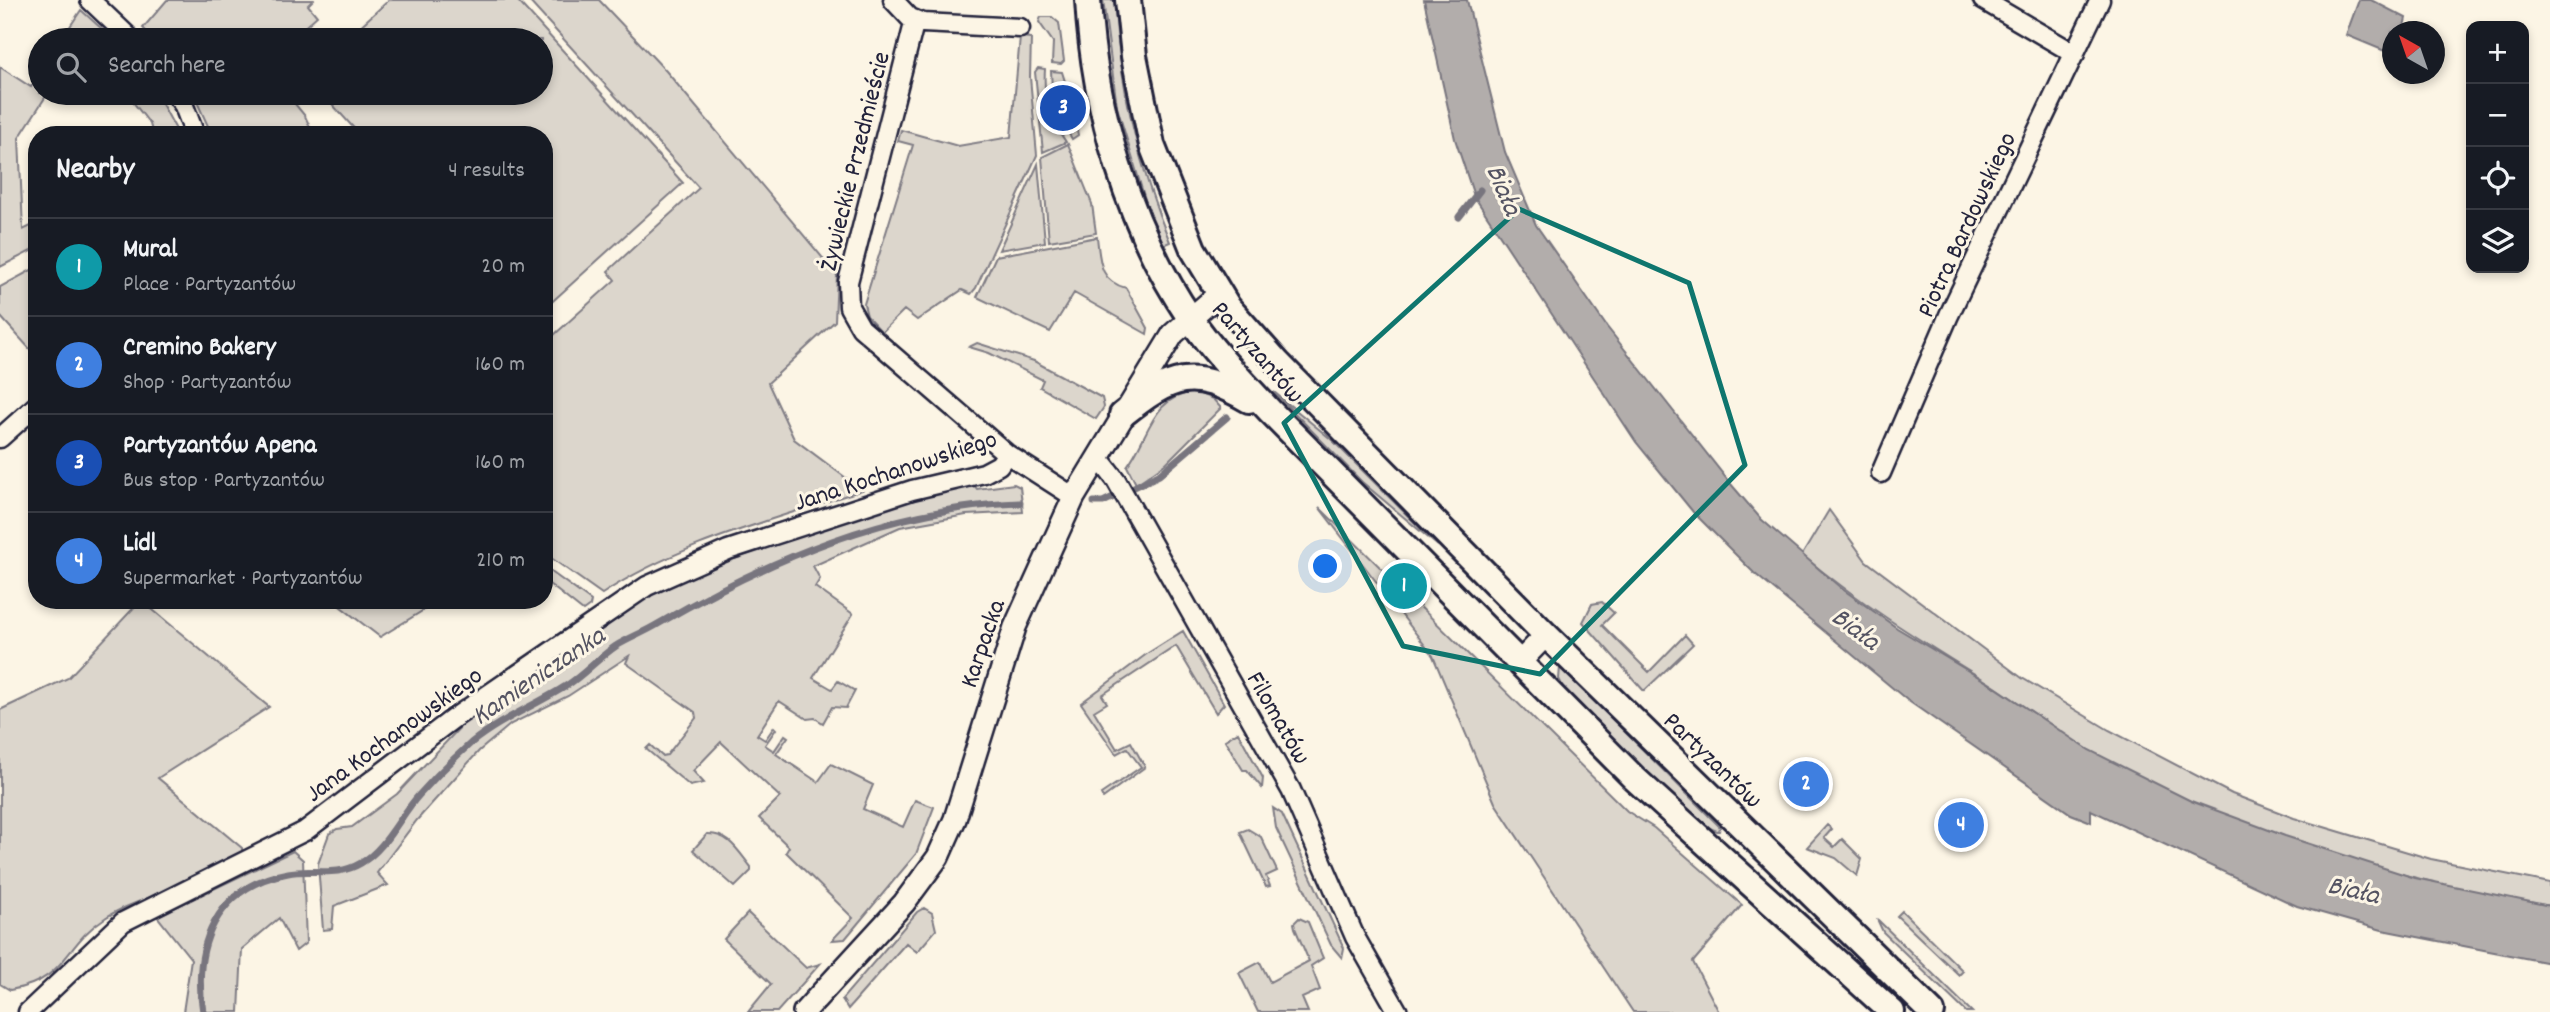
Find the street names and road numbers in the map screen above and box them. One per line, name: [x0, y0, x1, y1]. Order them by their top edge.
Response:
street label: Żywieckie Przedmieście: [811, 48, 902, 276]
street label: Piotra Bardowskiego: [1909, 127, 2027, 324]
street label: Partyzantów: [1201, 294, 1312, 413]
street label: Jana Kochanowskiego: [790, 422, 1002, 523]
street label: Karpacka: [952, 594, 1017, 693]
street label: Jana Kochanowskiego: [299, 659, 491, 813]
street label: Filomatów: [1235, 665, 1319, 772]
street label: Partyzantów: [1653, 705, 1770, 819]

